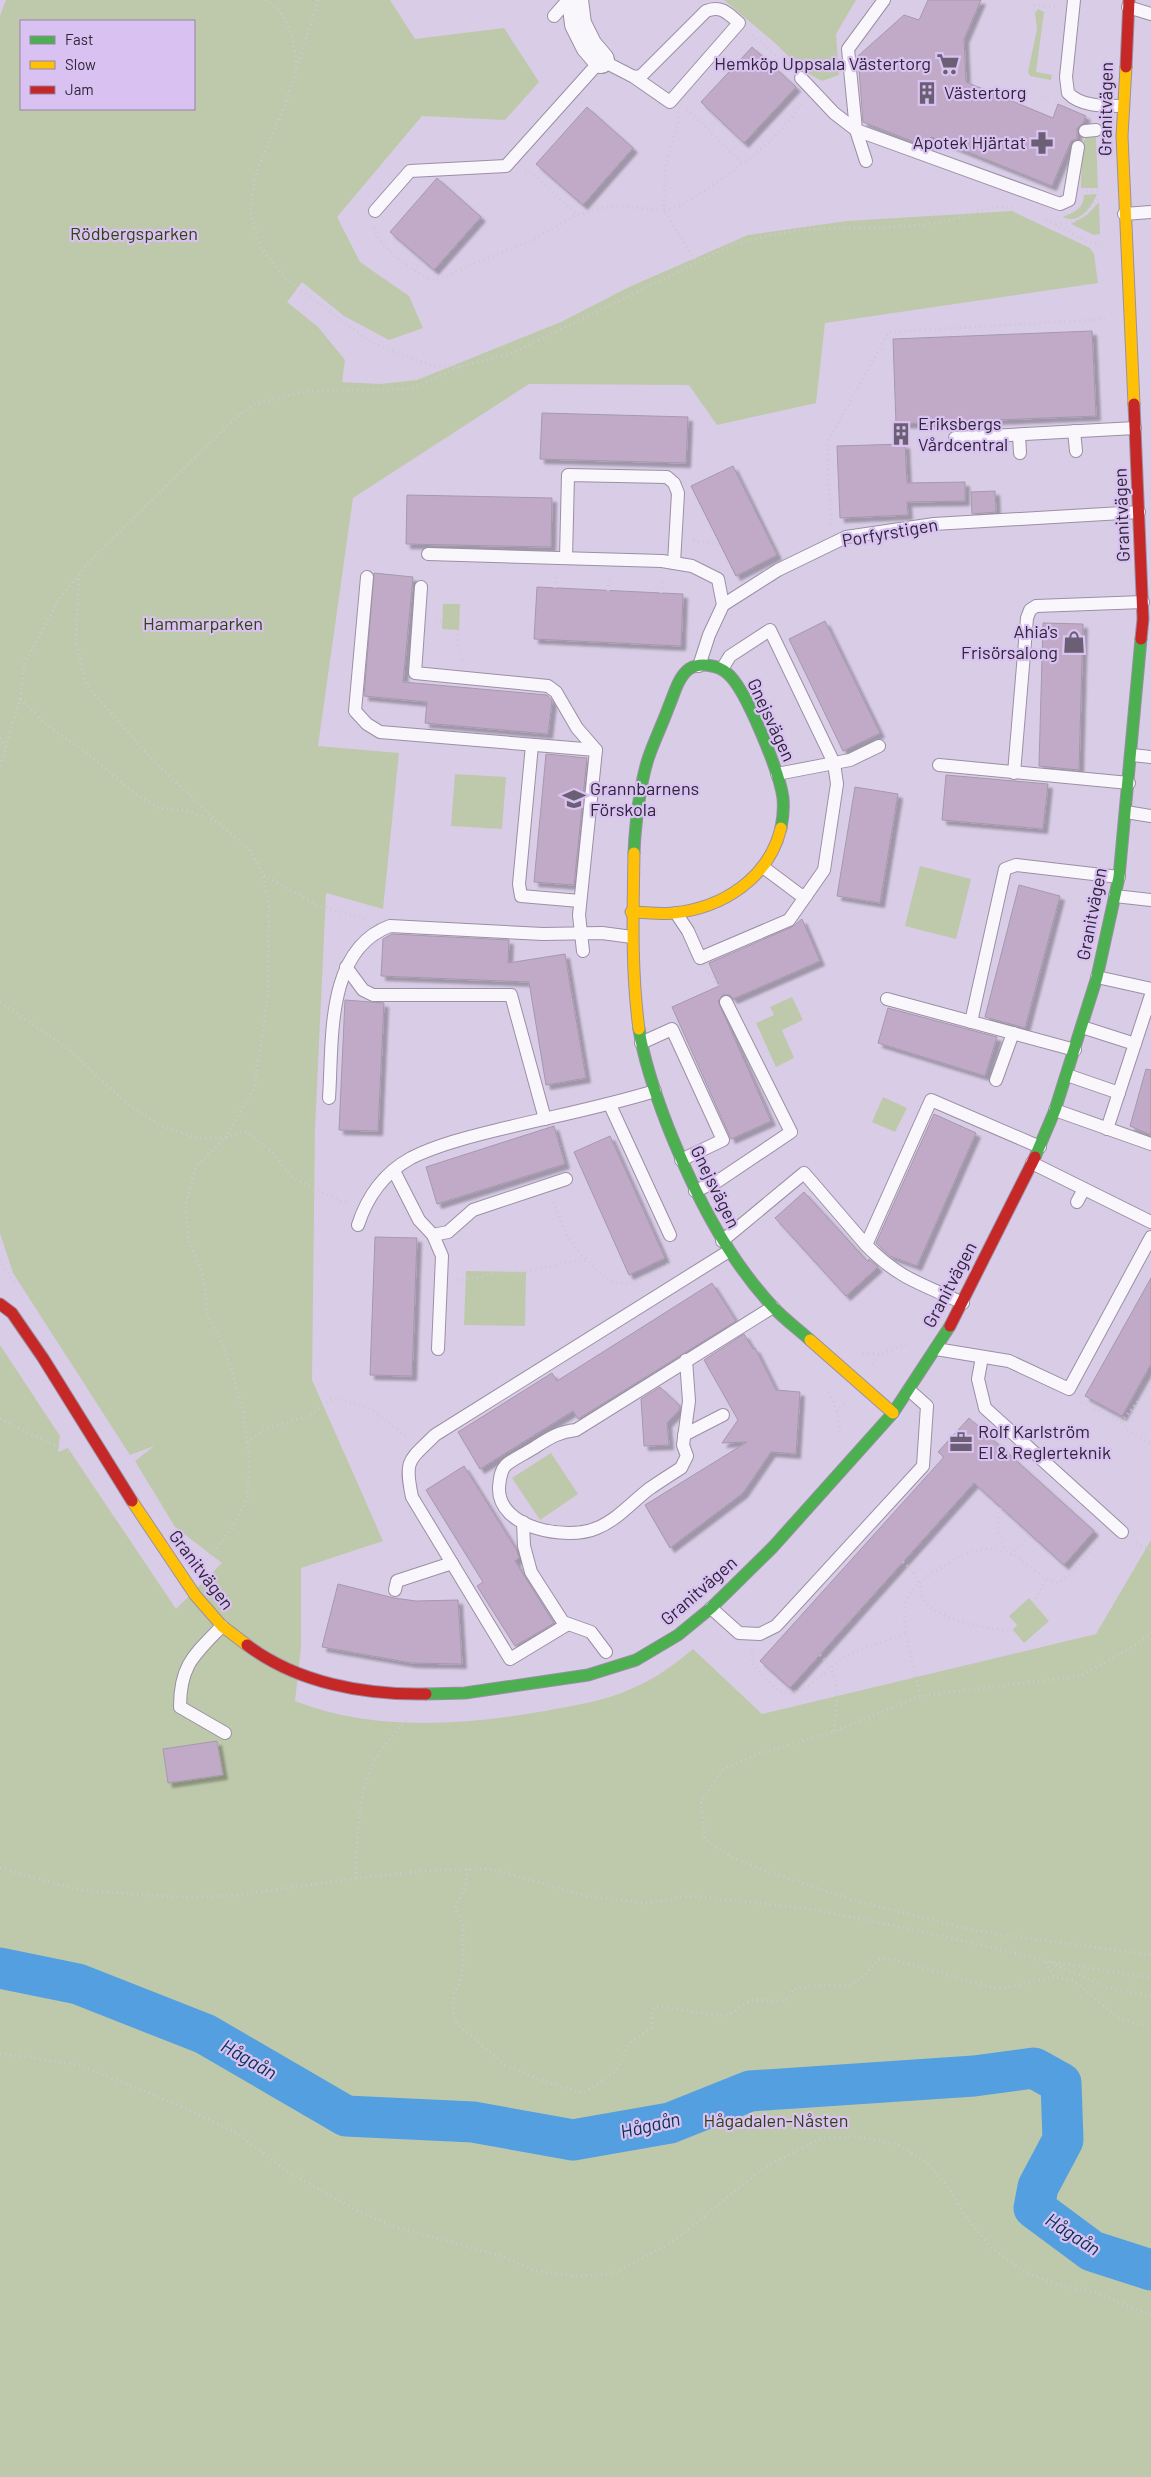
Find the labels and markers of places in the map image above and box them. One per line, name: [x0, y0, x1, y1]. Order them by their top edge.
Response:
supermarket icon: Hemköp Uppsala Västertorg: [935, 51, 961, 77]
place label: Hemköp Uppsala Västertorg: [714, 52, 931, 74]
building icon: Västertorg: [914, 80, 940, 106]
place label: Västertorg: [944, 81, 1026, 103]
pharmacy icon: Apotek Hjärtat: [1029, 130, 1055, 156]
place label: Apotek Hjärtat: [913, 131, 1026, 153]
place label: Eriksbergs Vårdcentral: [918, 412, 1008, 455]
building icon: Eriksbergs Vårdcentral: [888, 421, 914, 447]
place label: Ahia's Frisörsalong: [961, 620, 1058, 663]
shop icon: Ahia's Frisörsalong: [1061, 629, 1087, 655]
place label: Grannbarnens Förskola: [590, 777, 699, 820]
school or university icon: Grannbarnens Förskola: [561, 786, 587, 812]
place label: Rolf Karlström El & Reglerteknik: [978, 1420, 1111, 1463]
office icon: Rolf Karlström El & Reglerteknik: [948, 1429, 974, 1455]

